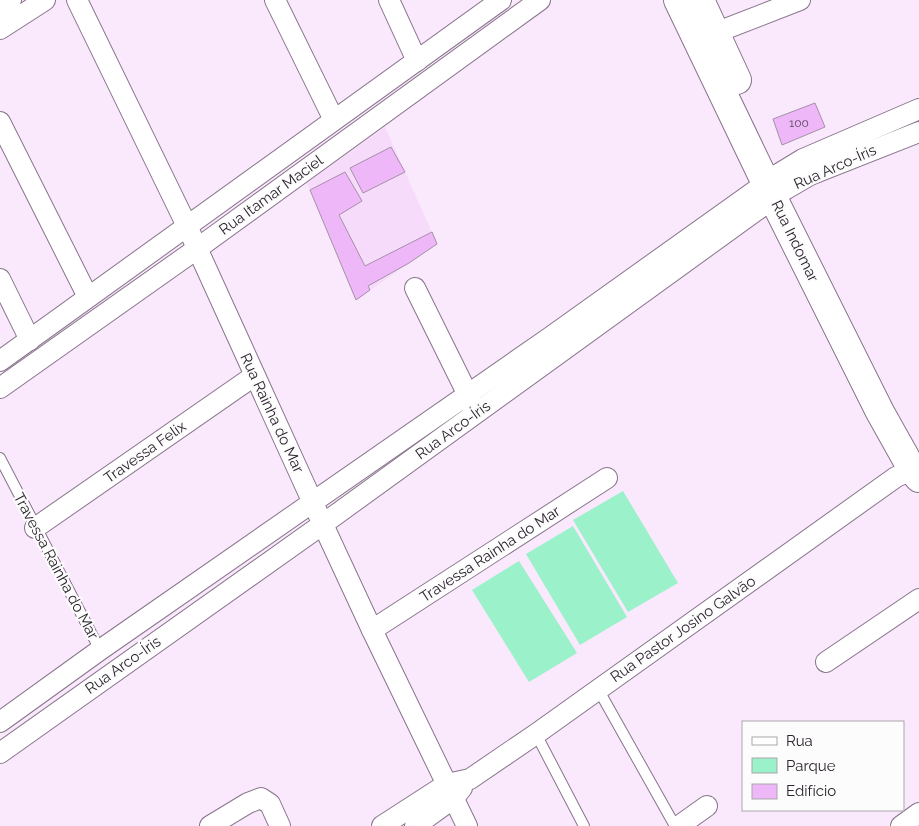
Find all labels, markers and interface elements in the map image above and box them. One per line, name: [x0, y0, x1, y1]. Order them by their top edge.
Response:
house number: 100: [789, 116, 809, 130]
street label: Rua Arco-Íris: [791, 141, 879, 193]
street label: Rua Itamar Maciel: [216, 151, 327, 239]
street label: Rua Indomar: [768, 197, 823, 285]
street label: Rua Rainha do Mar: [236, 350, 308, 476]
street label: Rua Arco-Íris: [412, 397, 494, 463]
street label: Travessa Felix: [100, 417, 190, 487]
street label: Travessa Rainha do Mar: [10, 490, 103, 643]
street label: Travessa Rainha do Mar: [417, 502, 564, 606]
street label: Rua Pastor Josino Galvão: [607, 572, 759, 686]
street label: Rua Arco-Íris: [82, 632, 164, 698]
legend: [742, 721, 904, 811]
text: Rua: [786, 732, 813, 750]
text: Parque: [786, 757, 836, 775]
text: Edifício: [786, 782, 836, 800]

